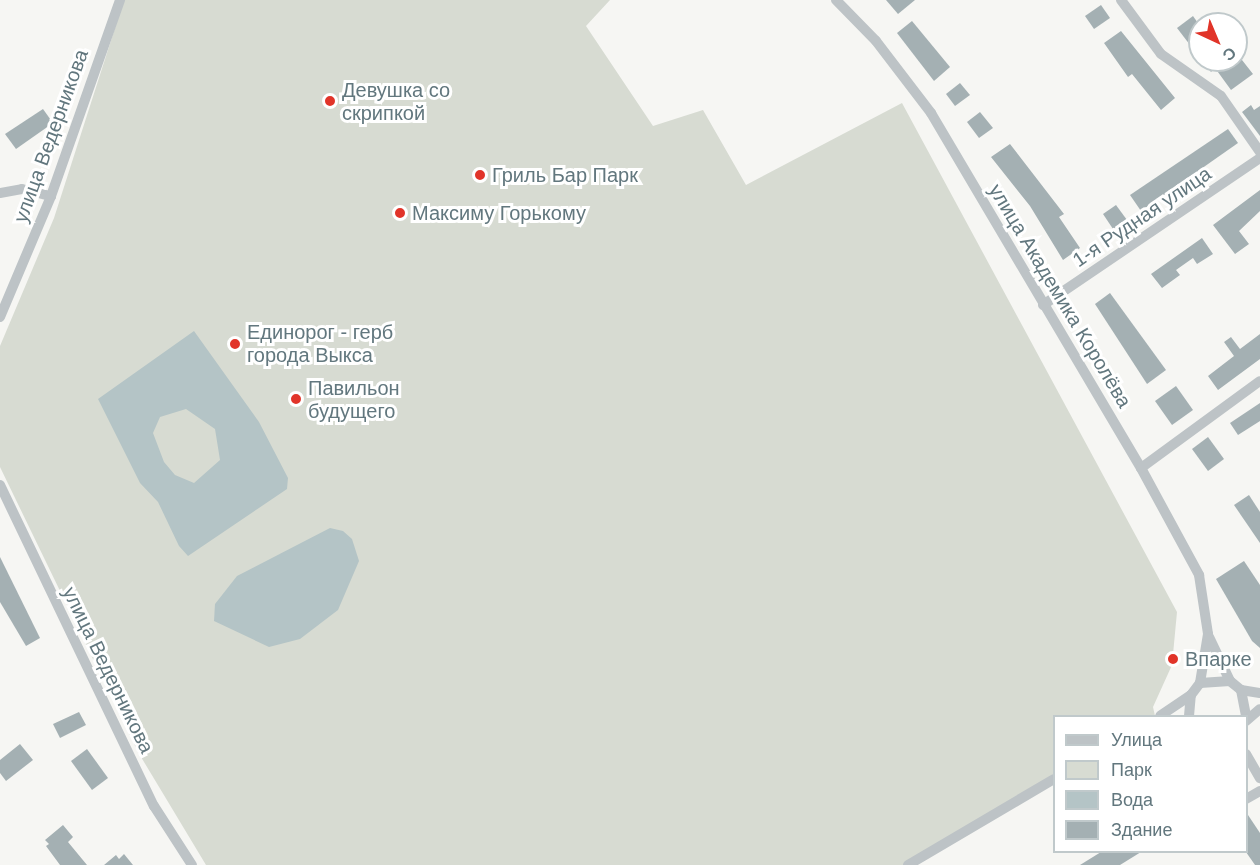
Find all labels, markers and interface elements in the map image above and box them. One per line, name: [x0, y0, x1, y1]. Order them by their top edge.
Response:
north arrow: [1188, 12, 1248, 72]
text: С: [1219, 44, 1240, 64]
street label: улица Ведерникова: [9, 46, 93, 226]
place label: Девушка со скрипкой: [342, 78, 450, 125]
marker: Девушка со скрипкой: [323, 94, 337, 108]
street label: 1-я Рудная улица: [1068, 162, 1216, 272]
place label: Гриль Бар Парк: [492, 163, 638, 187]
marker: Гриль Бар Парк: [473, 168, 487, 182]
street label: улица Академика Королёва: [984, 180, 1136, 412]
place label: Максиму Горькому: [412, 201, 586, 225]
marker: Максиму Горькому: [393, 206, 407, 220]
place label: Единорог - герб города Выкса: [247, 320, 393, 367]
marker: Единорог - герб города Выкса: [228, 337, 242, 351]
place label: Павильон будущего: [308, 376, 400, 423]
marker: Павильон будущего: [289, 392, 303, 406]
street label: улица Ведерникова: [57, 583, 159, 757]
place label: Впарке: [1185, 647, 1252, 671]
marker: Впарке: [1166, 652, 1180, 666]
legend: [1053, 715, 1248, 853]
text: Улица: [1111, 730, 1162, 750]
text: Парк: [1111, 760, 1152, 780]
text: Вода: [1111, 790, 1153, 810]
text: Здание: [1111, 820, 1172, 840]

